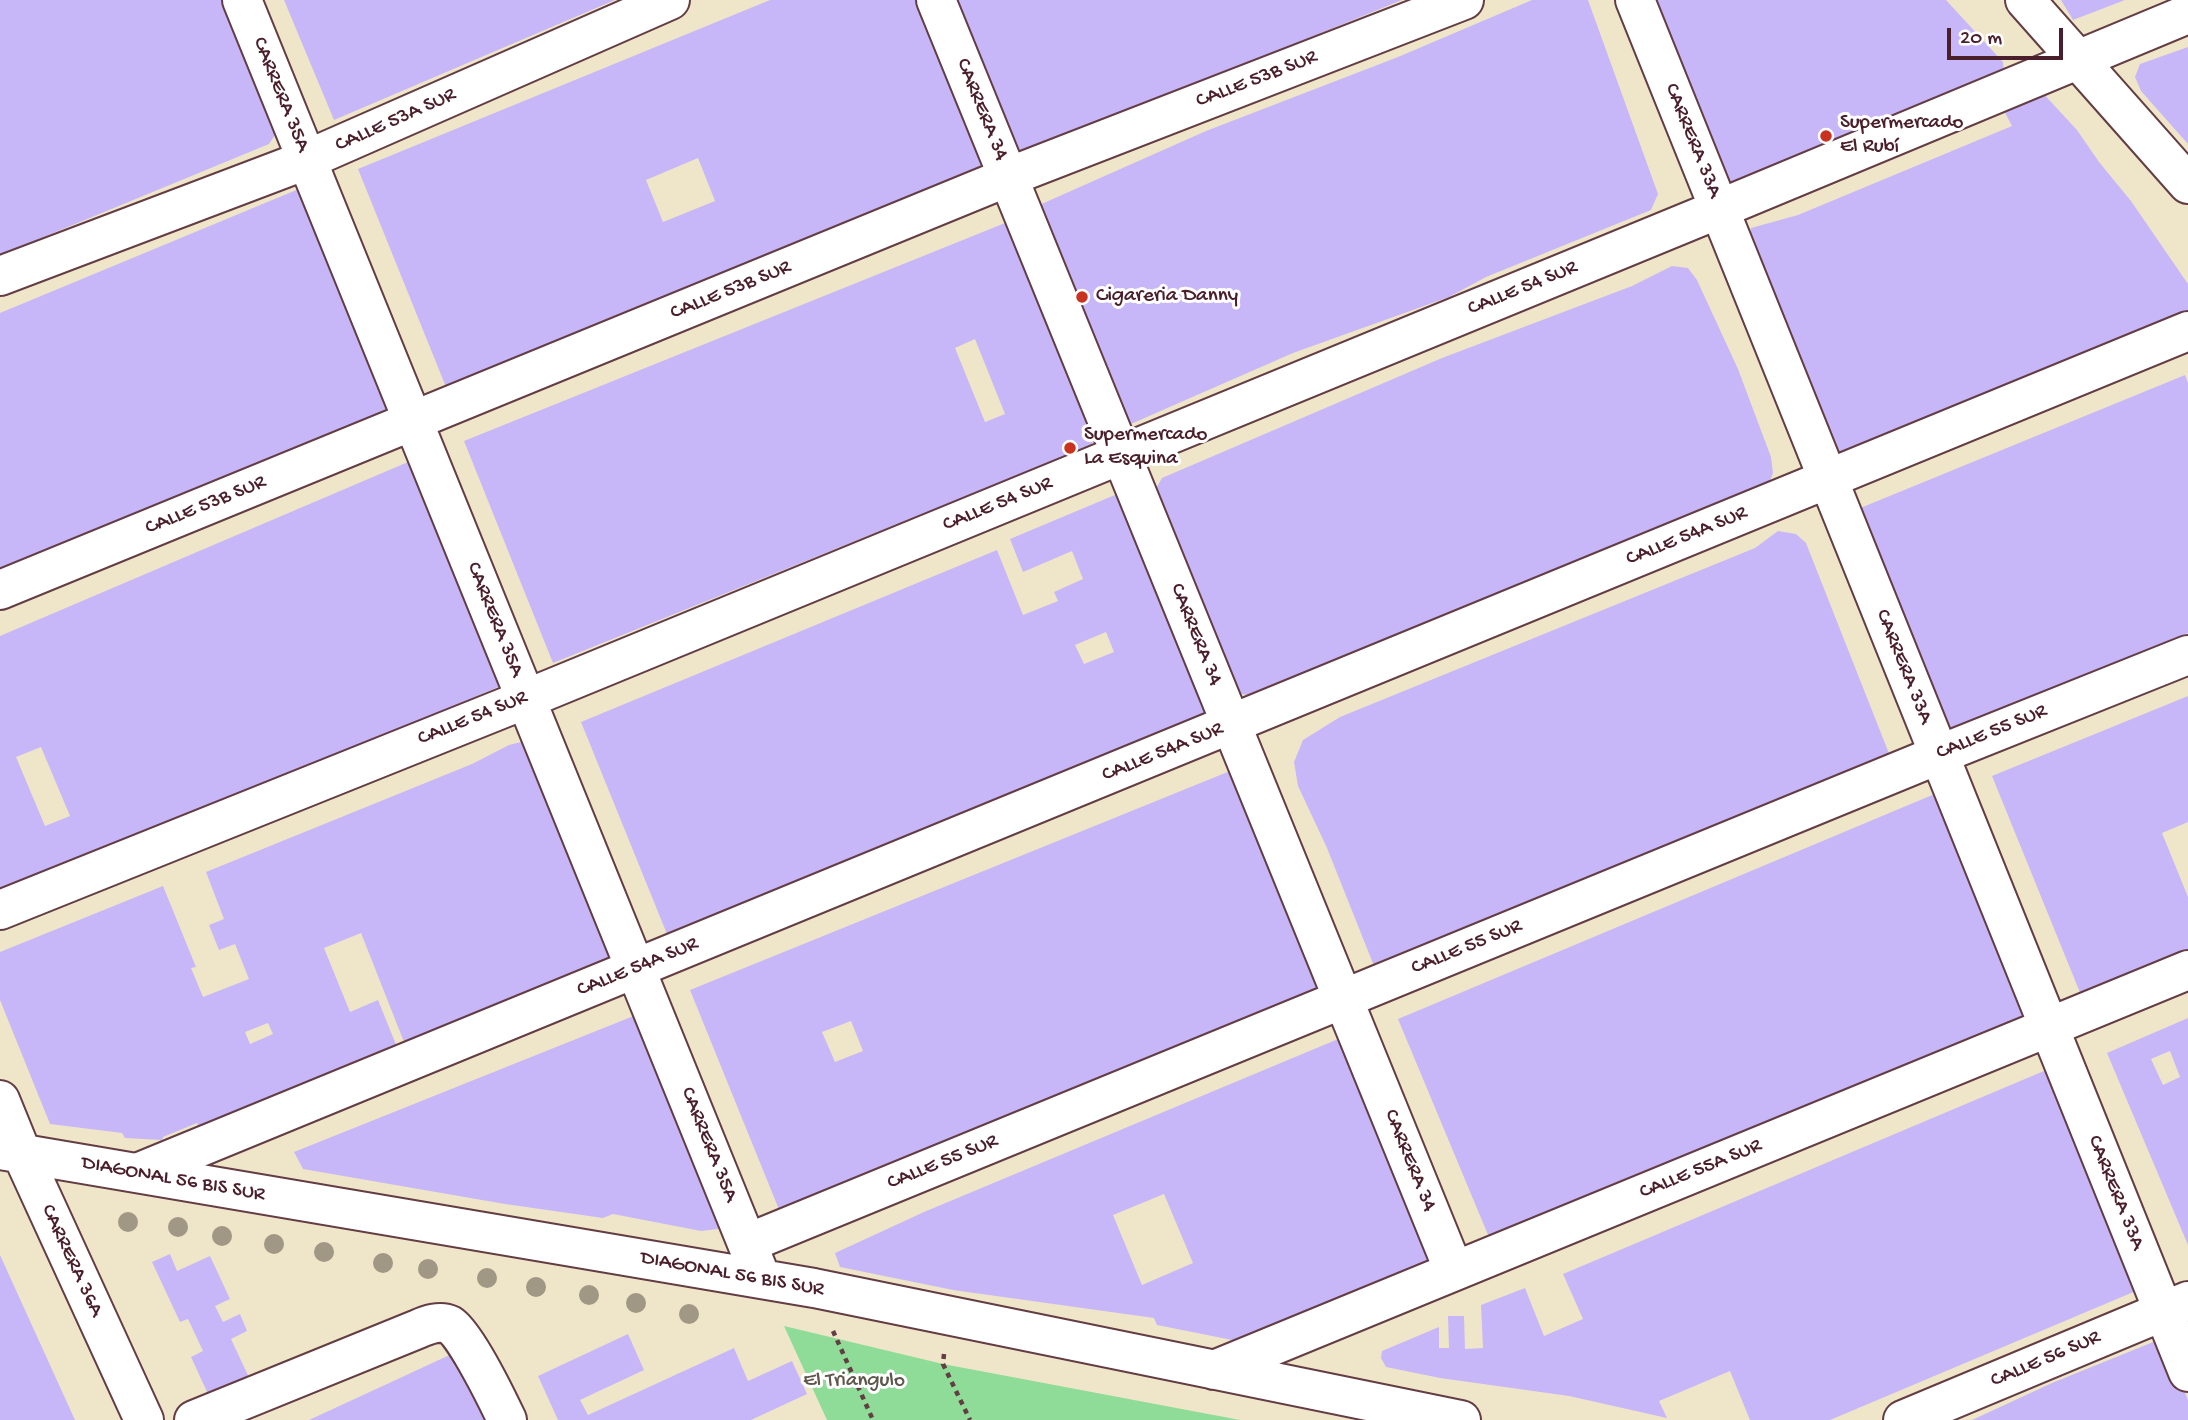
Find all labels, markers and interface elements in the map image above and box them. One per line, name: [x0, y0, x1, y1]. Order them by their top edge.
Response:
scale bar: [1950, 14, 2066, 58]
text: 20 m: [1960, 27, 2002, 52]
street label: CARRERA 35A: [246, 34, 314, 156]
street label: CALLE 53B SUR: [1193, 45, 1321, 115]
street label: CARRERA 34: [949, 55, 1013, 165]
street label: CARRERA 33A: [1658, 80, 1726, 202]
street label: CALLE 53A SUR: [332, 83, 460, 159]
place label: Supermercado El Rubí: [1840, 111, 1963, 161]
marker: Supermercado El Rubí: [1818, 128, 1834, 144]
street label: CALLE 53B SUR: [667, 255, 795, 327]
street label: CALLE 54 SUR: [1464, 256, 1582, 322]
place label: Cigareria Danny: [1096, 284, 1238, 310]
marker: Cigareria Danny: [1074, 289, 1090, 305]
place label: Supermercado La Esquina: [1084, 423, 1207, 473]
marker: Supermercado La Esquina: [1062, 440, 1078, 456]
street label: CALLE 53B SUR: [142, 470, 270, 542]
street label: CALLE 54 SUR: [939, 472, 1057, 538]
street label: CALLE 54A SUR: [1623, 501, 1751, 573]
street label: CARRERA 35A: [460, 559, 528, 681]
street label: CARRERA 34: [1163, 580, 1227, 690]
street label: CARRERA 33A: [1869, 606, 1937, 728]
street label: CALLE 54 SUR: [414, 686, 532, 752]
street label: CALLE 55 SUR: [1933, 699, 2051, 767]
street label: CALLE 54A SUR: [1099, 717, 1227, 789]
street label: CALLE 55 SUR: [1408, 914, 1526, 982]
street label: CALLE 54A SUR: [574, 932, 702, 1004]
street label: CARRERA 35A: [674, 1084, 742, 1206]
street label: CARRERA 34: [1377, 1106, 1441, 1216]
street label: CALLE 55 SUR: [884, 1129, 1002, 1197]
street label: CARRERA 33A: [2081, 1132, 2149, 1254]
street label: CALLE 55A SUR: [1636, 1134, 1766, 1206]
street label: DIAGONAL 56 BIS SUR: [79, 1151, 267, 1209]
street label: CARRERA 36A: [34, 1201, 108, 1321]
street label: DIAGONAL 56 BIS SUR: [638, 1246, 826, 1304]
street label: CALLE 56 SUR: [1987, 1326, 2105, 1394]
park label: El Triangulo: [803, 1369, 905, 1395]

